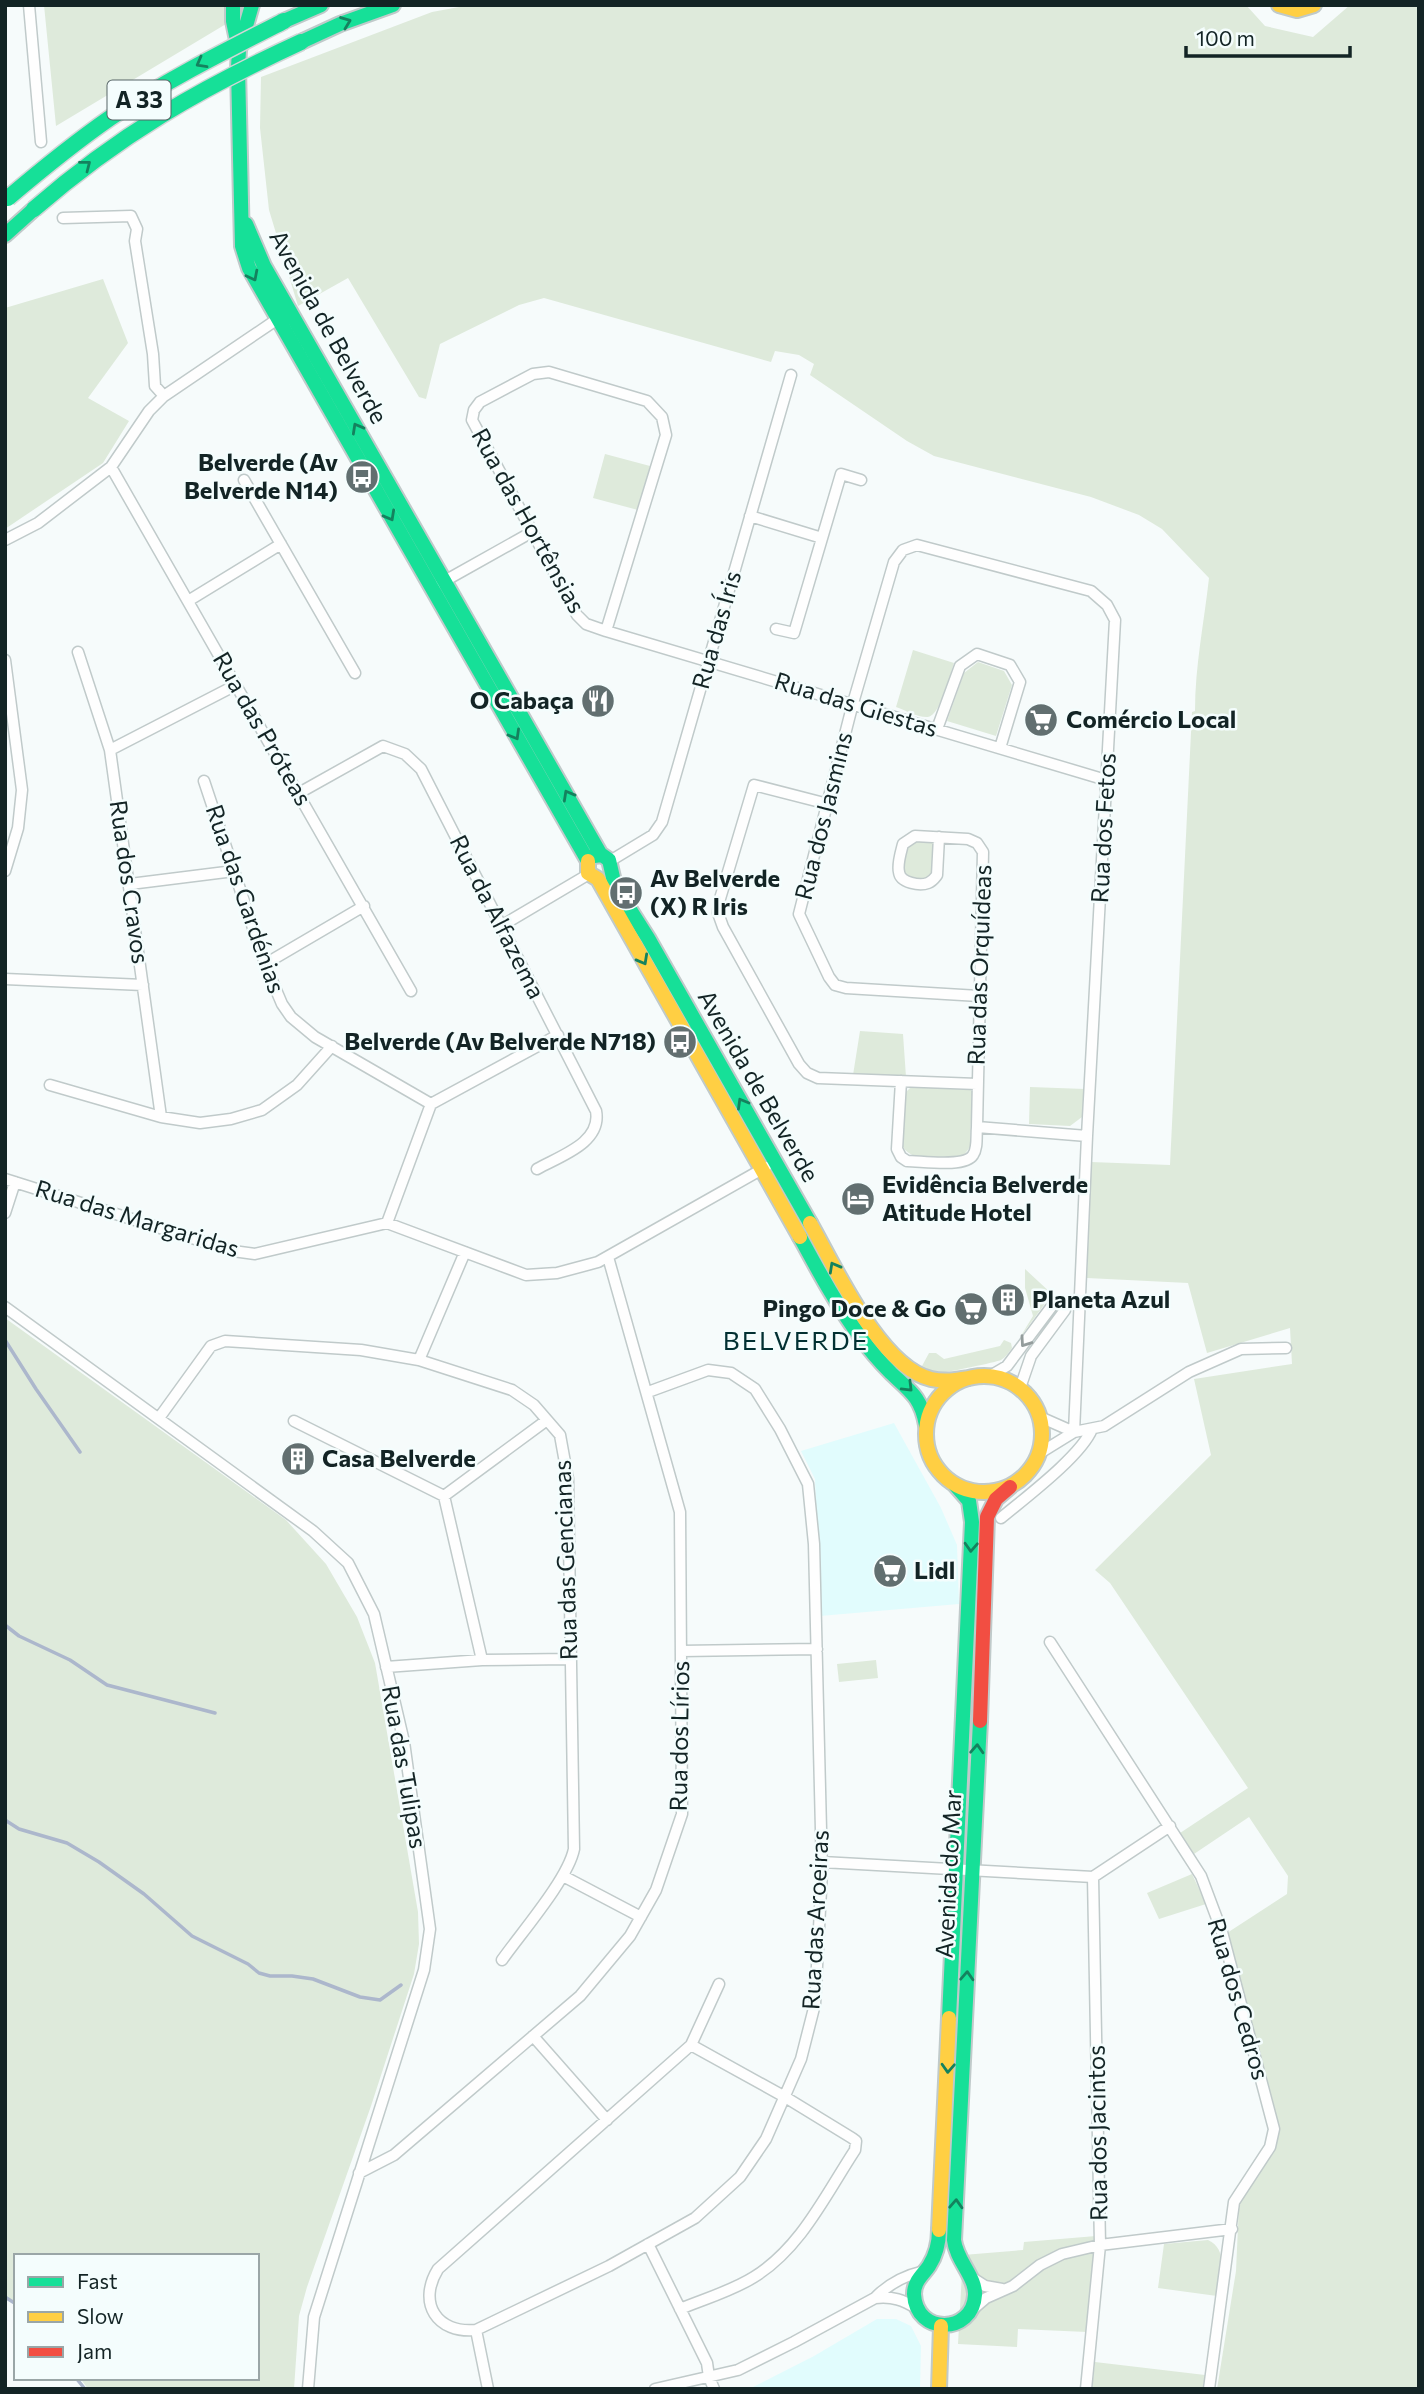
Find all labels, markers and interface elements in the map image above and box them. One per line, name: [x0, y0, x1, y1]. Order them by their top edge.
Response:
scale bar: [1186, 14, 1350, 58]
one-way arrow: [340, 16, 352, 30]
text: 100 m: [1196, 25, 1255, 50]
one-way arrow: [196, 55, 209, 68]
road number: A 33: [108, 80, 170, 120]
one-way arrow: [79, 161, 91, 174]
street label: Avenida de Belverde: [264, 224, 395, 428]
one-way arrow: [245, 269, 259, 281]
one-way arrow: [352, 422, 365, 435]
street label: Rua das Hortênsias: [466, 423, 592, 618]
place label: Belverde (Av Belverde N14): [184, 447, 338, 504]
bus stop icon: Belverde (Av Belverde N14): [343, 458, 381, 496]
one-way arrow: [382, 508, 395, 521]
street label: Rua das Íris: [685, 567, 746, 692]
street label: Rua das Próteas: [208, 646, 319, 810]
street label: Rua das Giestas: [771, 665, 942, 742]
restaurant icon: O Cabaça: [579, 682, 617, 720]
place label: O Cabaça: [470, 685, 574, 714]
supermarket icon: Comércio Local: [1022, 701, 1060, 739]
place label: Comércio Local: [1066, 704, 1236, 733]
one-way arrow: [507, 727, 520, 740]
street label: Rua dos Jasmins: [788, 729, 857, 903]
street label: Rua dos Fetos: [1084, 752, 1121, 904]
one-way arrow: [563, 790, 576, 803]
street label: Rua dos Cravos: [105, 798, 156, 965]
street label: Rua das Gardénias: [201, 800, 292, 997]
street label: Rua da Alfazema: [445, 830, 552, 1003]
place label: Av Belverde (X) R Iris: [650, 863, 780, 920]
street label: Rua das Orquídeas: [961, 864, 996, 1066]
bus stop icon: Av Belverde (X) R Iris: [607, 874, 645, 912]
one-way arrow: [635, 953, 648, 965]
street label: Avenida de Belverde: [693, 984, 826, 1186]
bus stop icon: Belverde (Av Belverde N718): [661, 1023, 699, 1061]
place label: Belverde (Av Belverde N718): [344, 1026, 656, 1055]
one-way arrow: [737, 1098, 750, 1111]
place label: Evidência Belverde Atitude Hotel: [882, 1169, 1088, 1226]
street label: Rua das Margaridas: [32, 1173, 243, 1262]
hotel icon: Evidência Belverde Atitude Hotel: [839, 1180, 877, 1218]
one-way arrow: [829, 1262, 842, 1274]
building icon: Planeta Azul: [989, 1281, 1027, 1319]
place label: Planeta Azul: [1032, 1284, 1170, 1313]
supermarket icon: Pingo Doce & Go: [952, 1290, 990, 1328]
place label: Pingo Doce & Go: [762, 1293, 946, 1322]
district label: BELVERDE: [723, 1324, 869, 1355]
one-way arrow: [1021, 1334, 1033, 1347]
one-way arrow: [899, 1379, 912, 1392]
building icon: Casa Belverde: [279, 1440, 317, 1478]
place label: Casa Belverde: [322, 1443, 476, 1472]
street label: Rua das Gencianas: [547, 1459, 582, 1661]
one-way arrow: [964, 1542, 979, 1553]
supermarket icon: Lidl: [871, 1552, 909, 1590]
place label: Lidl: [914, 1555, 955, 1584]
street label: Rua dos Lírios: [663, 1660, 694, 1812]
street label: Rua das Tulipas: [377, 1683, 434, 1851]
one-way arrow: [970, 1743, 985, 1754]
street label: Avenida do Mar: [929, 1788, 966, 1959]
street label: Rua das Aroeiras: [795, 1829, 834, 2011]
street label: Rua dos Cedros: [1202, 1914, 1276, 2083]
one-way arrow: [959, 1971, 974, 1982]
street label: Rua dos Jacintos: [1080, 2045, 1113, 2221]
one-way arrow: [940, 2063, 955, 2074]
one-way arrow: [948, 2198, 963, 2209]
legend: [14, 2254, 259, 2380]
text: Fast: [77, 2268, 118, 2293]
text: Slow: [77, 2303, 124, 2328]
text: Jam: [77, 2338, 112, 2363]

